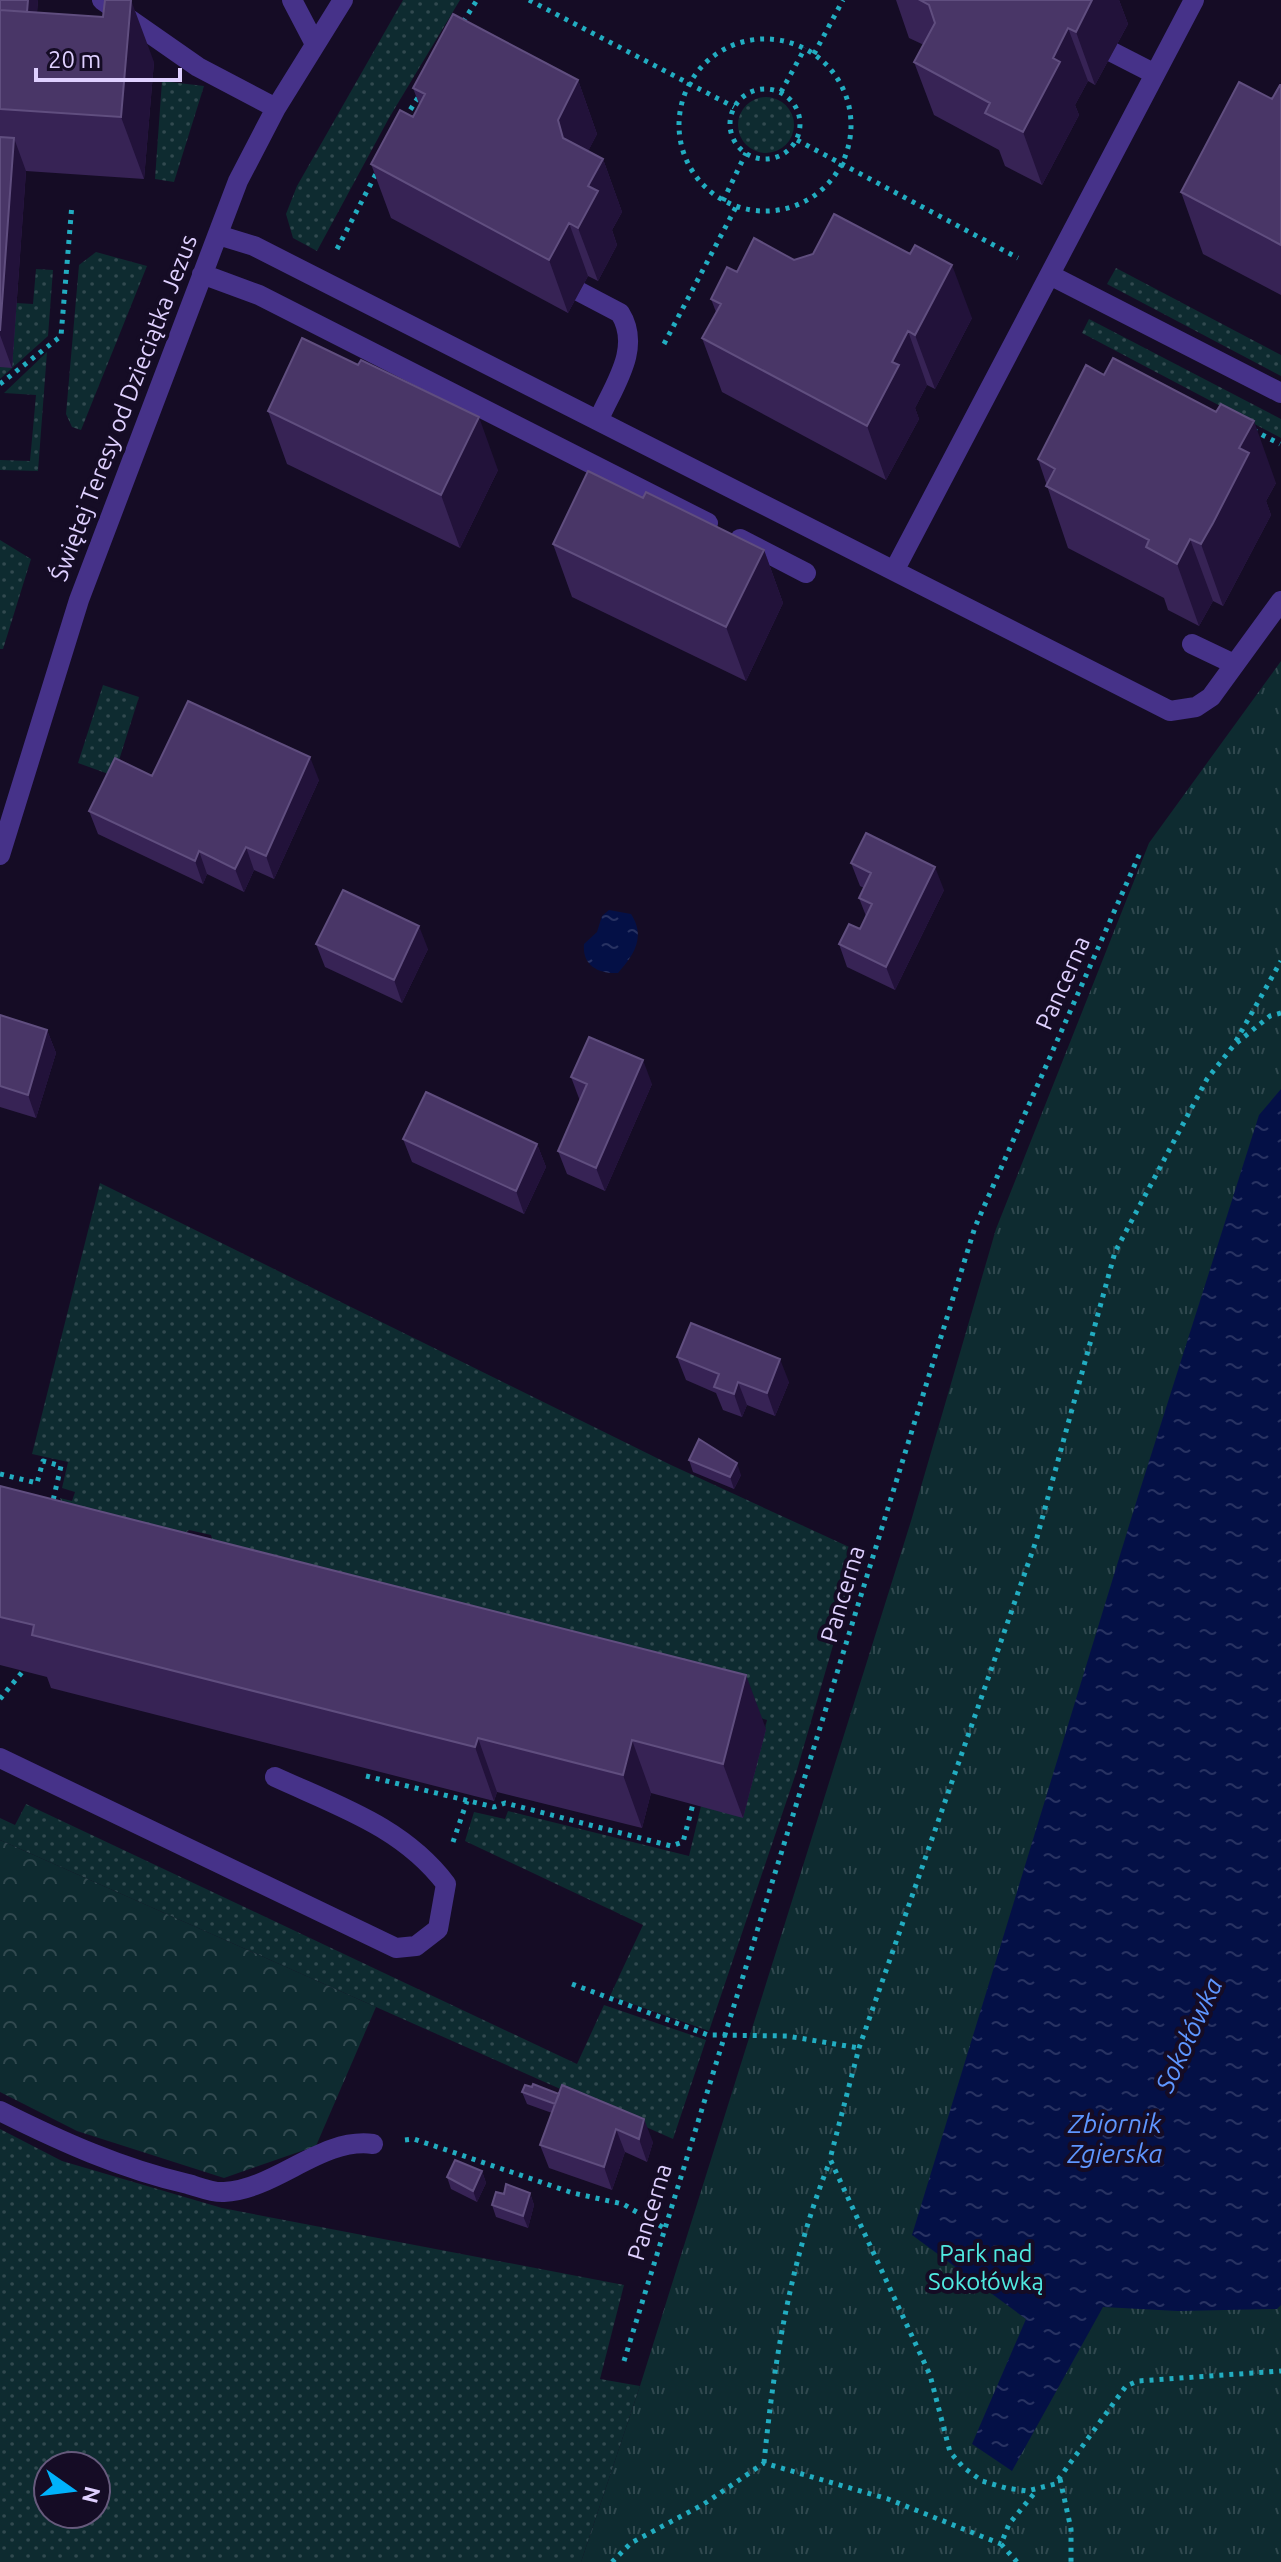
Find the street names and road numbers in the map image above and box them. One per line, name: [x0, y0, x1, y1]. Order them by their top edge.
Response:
street label: Świętej Teresy od Dzieciątka Jezus: [44, 230, 202, 585]
street label: Pancerna: [1030, 932, 1095, 1034]
street label: Pancerna: [815, 1542, 870, 1645]
street label: Pancerna: [622, 2160, 677, 2263]

